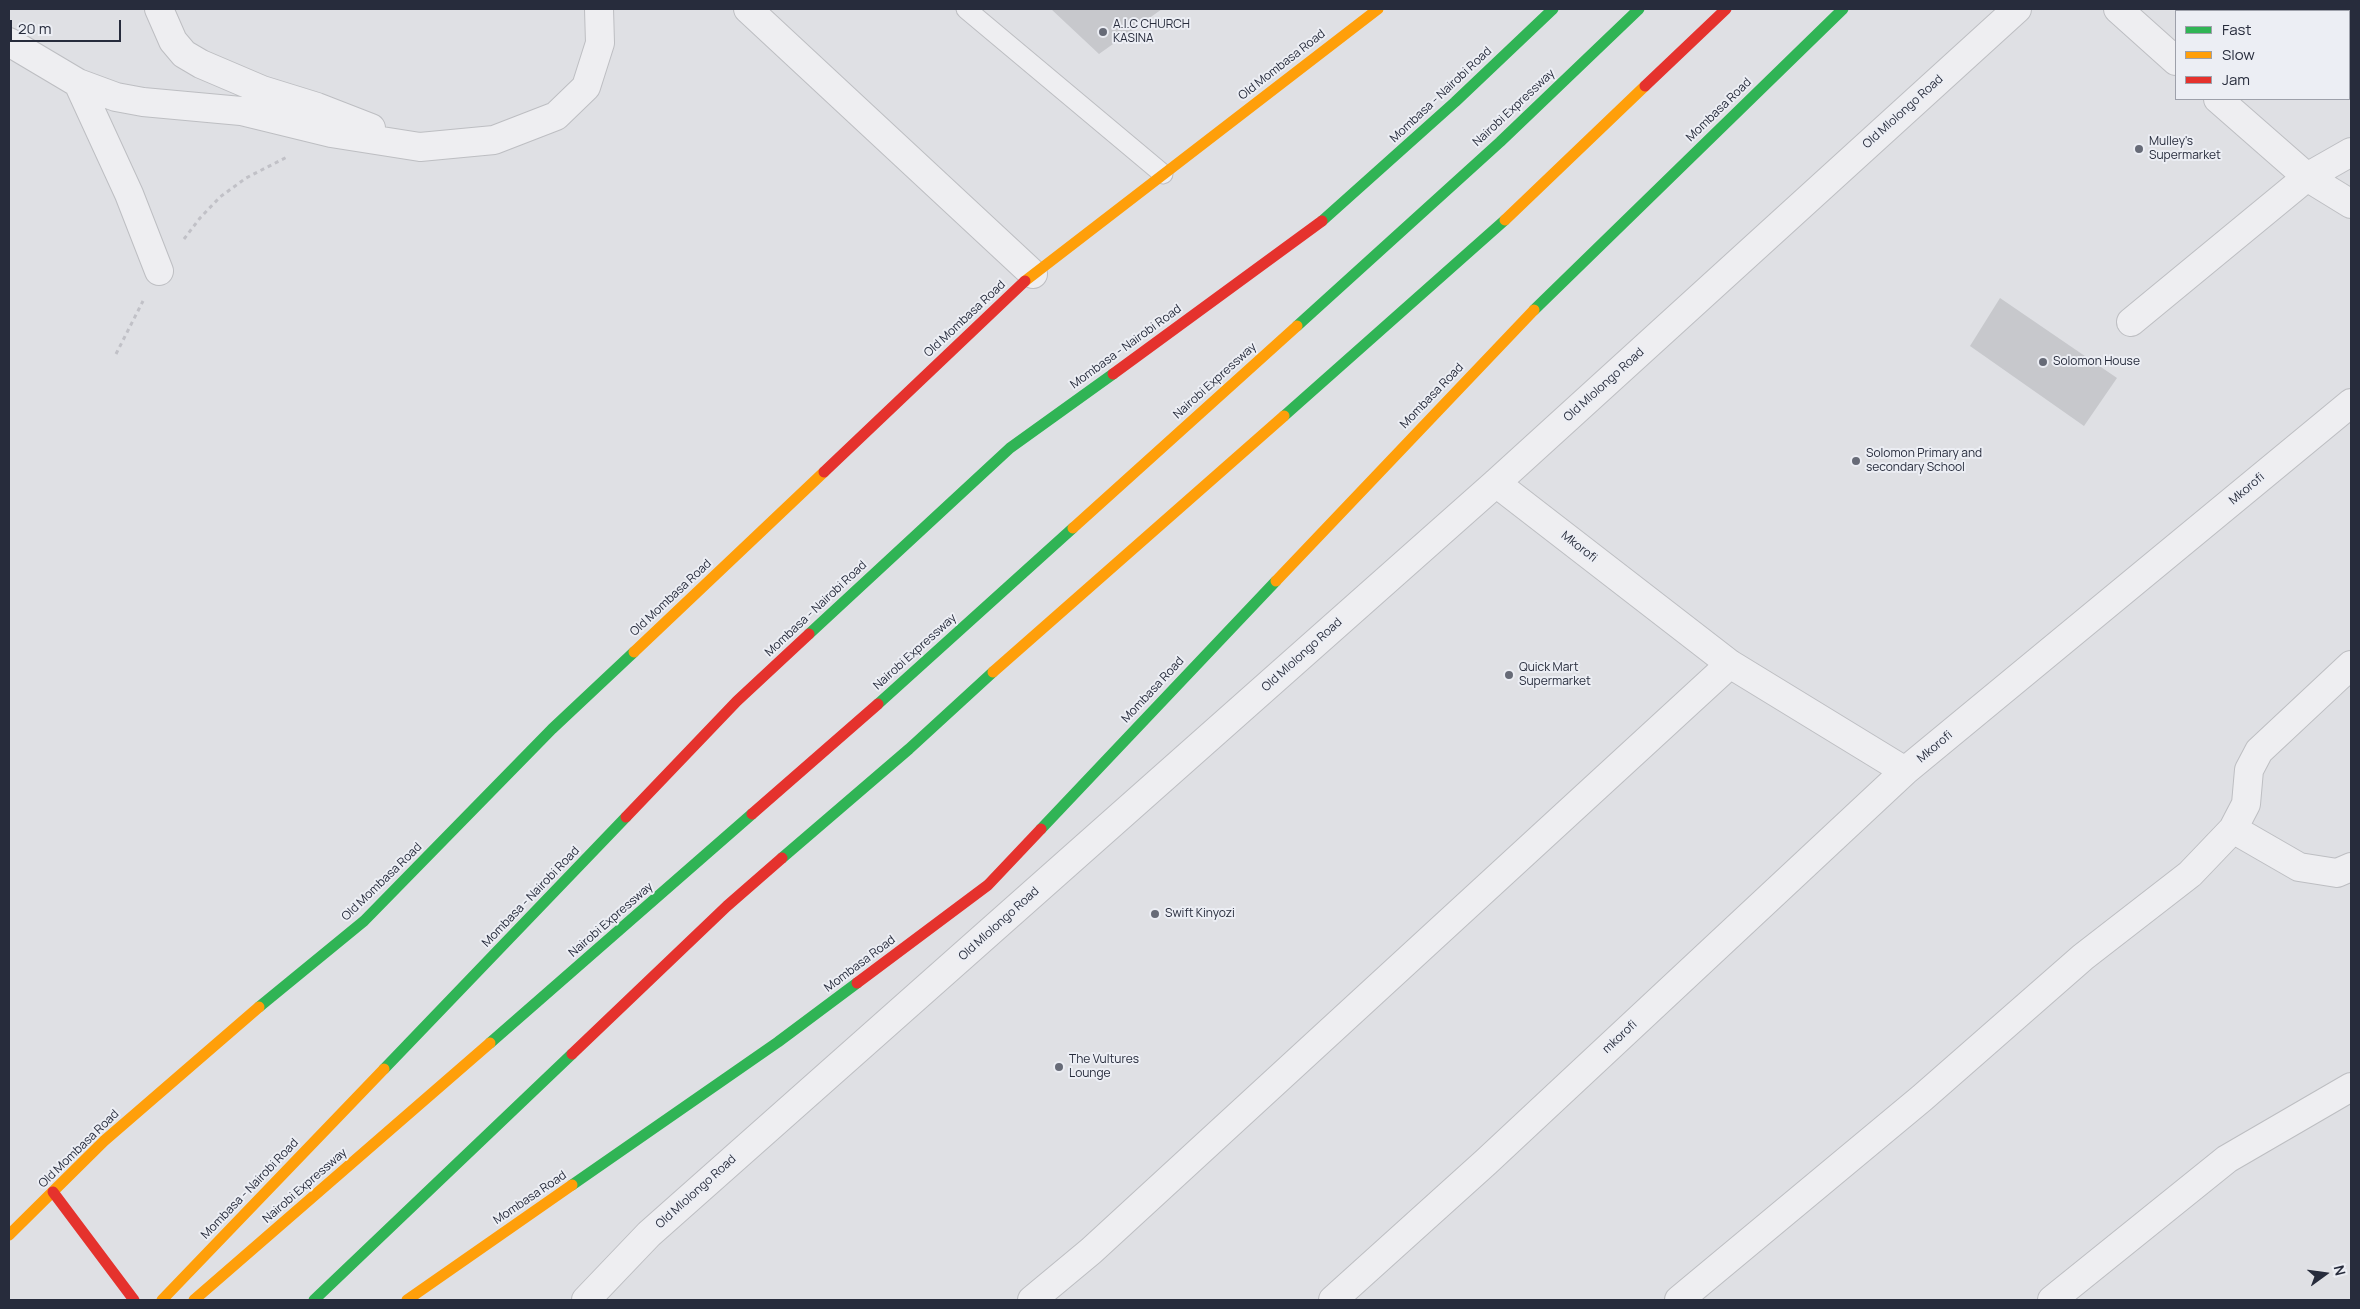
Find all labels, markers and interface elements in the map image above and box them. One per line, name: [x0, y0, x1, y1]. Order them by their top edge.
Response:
scale bar: [12, 10, 124, 42]
legend: [2175, 10, 2350, 100]
text: 20 m: [18, 18, 51, 39]
place label: A.I.C CHURCH KASINA: [1113, 18, 1190, 46]
text: Fast: [2222, 19, 2251, 40]
marker: A.I.C CHURCH KASINA: [1097, 26, 1109, 38]
street label: Old Mombasa Road: [1236, 27, 1328, 103]
street label: Mombasa - Nairobi Road: [1387, 44, 1495, 146]
text: Slow: [2222, 44, 2255, 65]
street label: Nairobi Expressway: [1470, 66, 1558, 150]
text: Jam: [2222, 69, 2250, 90]
street label: Old Mlolongo Road: [1860, 72, 1946, 152]
street label: Mombasa Road: [1683, 75, 1755, 145]
place label: Mulley's Supermarket: [2149, 135, 2221, 163]
marker: Mulley's Supermarket: [2133, 143, 2145, 155]
street label: Old Mombasa Road: [921, 278, 1009, 360]
street label: Mombasa - Nairobi Road: [1068, 302, 1184, 392]
street label: Nairobi Expressway: [1171, 340, 1259, 422]
street label: Old Mlolongo Road: [1561, 345, 1647, 425]
place label: Solomon House: [2053, 355, 2140, 369]
marker: Solomon House: [2037, 356, 2049, 368]
street label: Mombasa Road: [1397, 360, 1467, 432]
place label: Solomon Primary and secondary School: [1866, 447, 1982, 475]
marker: Solomon Primary and secondary School: [1850, 455, 1862, 467]
street label: Mkorofi: [2226, 470, 2268, 508]
street label: Mkorofi: [1558, 529, 1600, 565]
street label: Old Mombasa Road: [627, 557, 715, 639]
street label: Mombasa - Nairobi Road: [762, 558, 870, 660]
street label: Nairobi Expressway: [871, 611, 959, 693]
street label: Old Mlolongo Road: [1259, 615, 1345, 695]
street label: Mombasa Road: [1119, 654, 1187, 726]
place label: Quick Mart Supermarket: [1519, 661, 1591, 689]
marker: Quick Mart Supermarket: [1503, 669, 1515, 681]
street label: Mkorofi: [1914, 728, 1956, 766]
street label: Old Mombasa Road: [339, 840, 425, 924]
street label: Mombasa - Nairobi Road: [479, 844, 583, 950]
street label: Nairobi Expressway: [566, 880, 656, 960]
street label: Old Mlolongo Road: [956, 884, 1042, 964]
place label: Swift Kinyozi: [1165, 907, 1235, 921]
marker: Swift Kinyozi: [1149, 908, 1161, 920]
street label: Mombasa Road: [822, 933, 898, 995]
street label: mkorofi: [1600, 1018, 1640, 1056]
place label: The Vultures Lounge: [1069, 1053, 1139, 1081]
marker: The Vultures Lounge: [1053, 1061, 1065, 1073]
street label: Old Mombasa Road: [36, 1107, 122, 1191]
street label: Mombasa - Nairobi Road: [198, 1136, 302, 1242]
street label: Nairobi Expressway: [260, 1146, 350, 1226]
street label: Old Mlolongo Road: [653, 1152, 739, 1232]
street label: Mombasa Road: [491, 1168, 569, 1228]
north arrow: [2300, 1249, 2350, 1299]
text: N: [2330, 1263, 2350, 1277]

